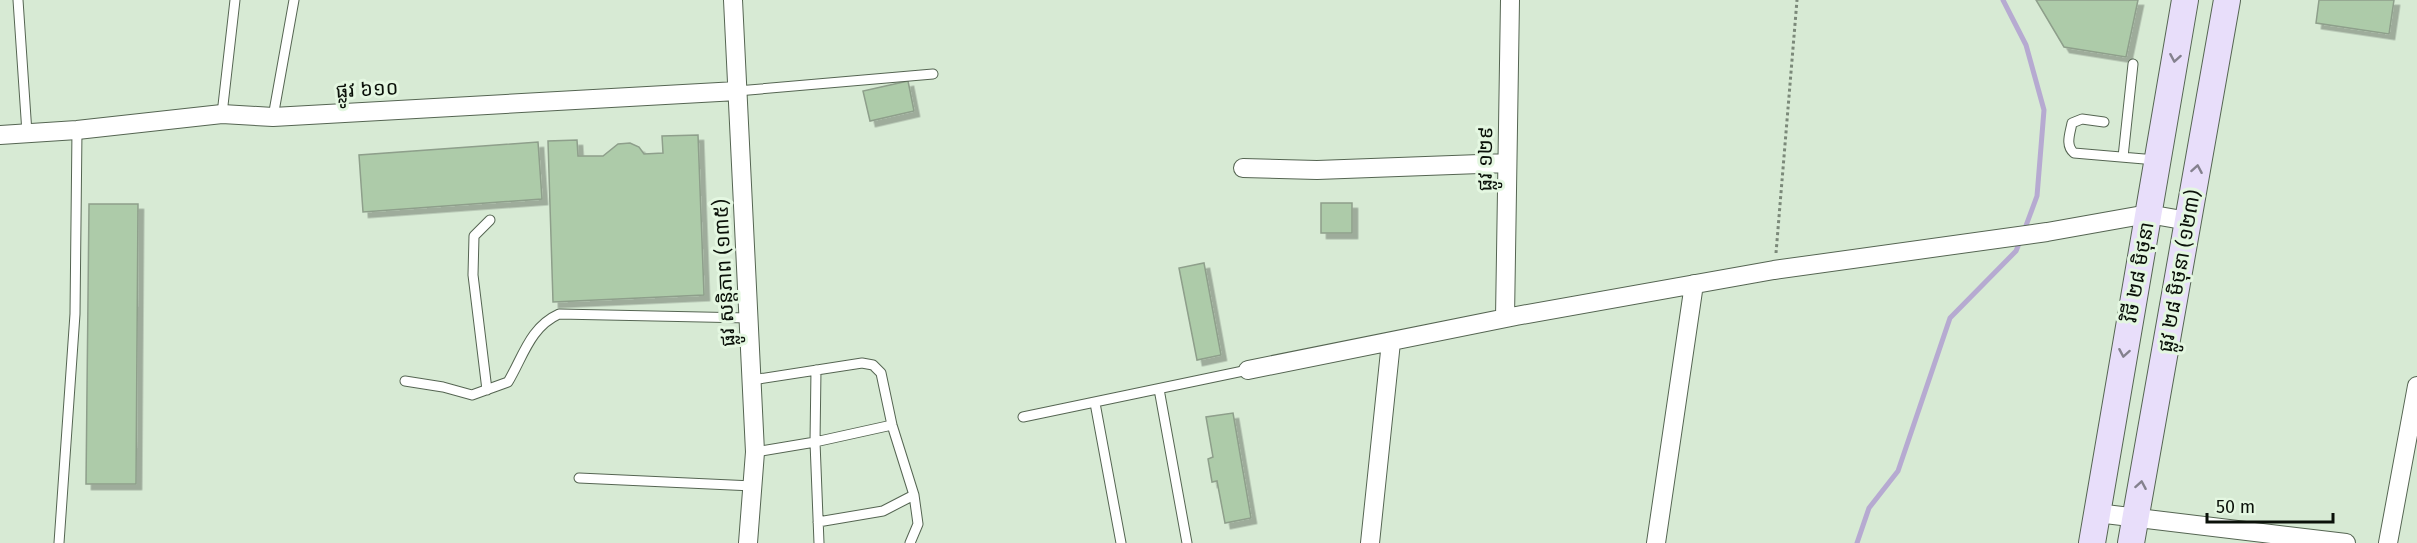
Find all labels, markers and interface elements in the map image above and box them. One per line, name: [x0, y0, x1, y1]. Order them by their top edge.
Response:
one-way arrow: [2169, 52, 2182, 62]
street label: ផ្លូវ ៦១០: [335, 75, 399, 110]
street label: ផ្លូវ ១២៩: [1472, 126, 1504, 192]
one-way arrow: [2190, 165, 2203, 175]
street label: ផ្លូវ ២៨ មិថុនា (១២៣): [2153, 188, 2212, 355]
street label: ផ្លូវ សន្តិភាព (១៣៥): [708, 198, 747, 347]
street label: វិថី ២៨ មិថុនា: [2117, 220, 2160, 324]
one-way arrow: [2119, 349, 2131, 358]
one-way arrow: [2134, 481, 2147, 491]
scale bar: [2207, 486, 2333, 524]
text: 50 m: [2216, 496, 2255, 518]

